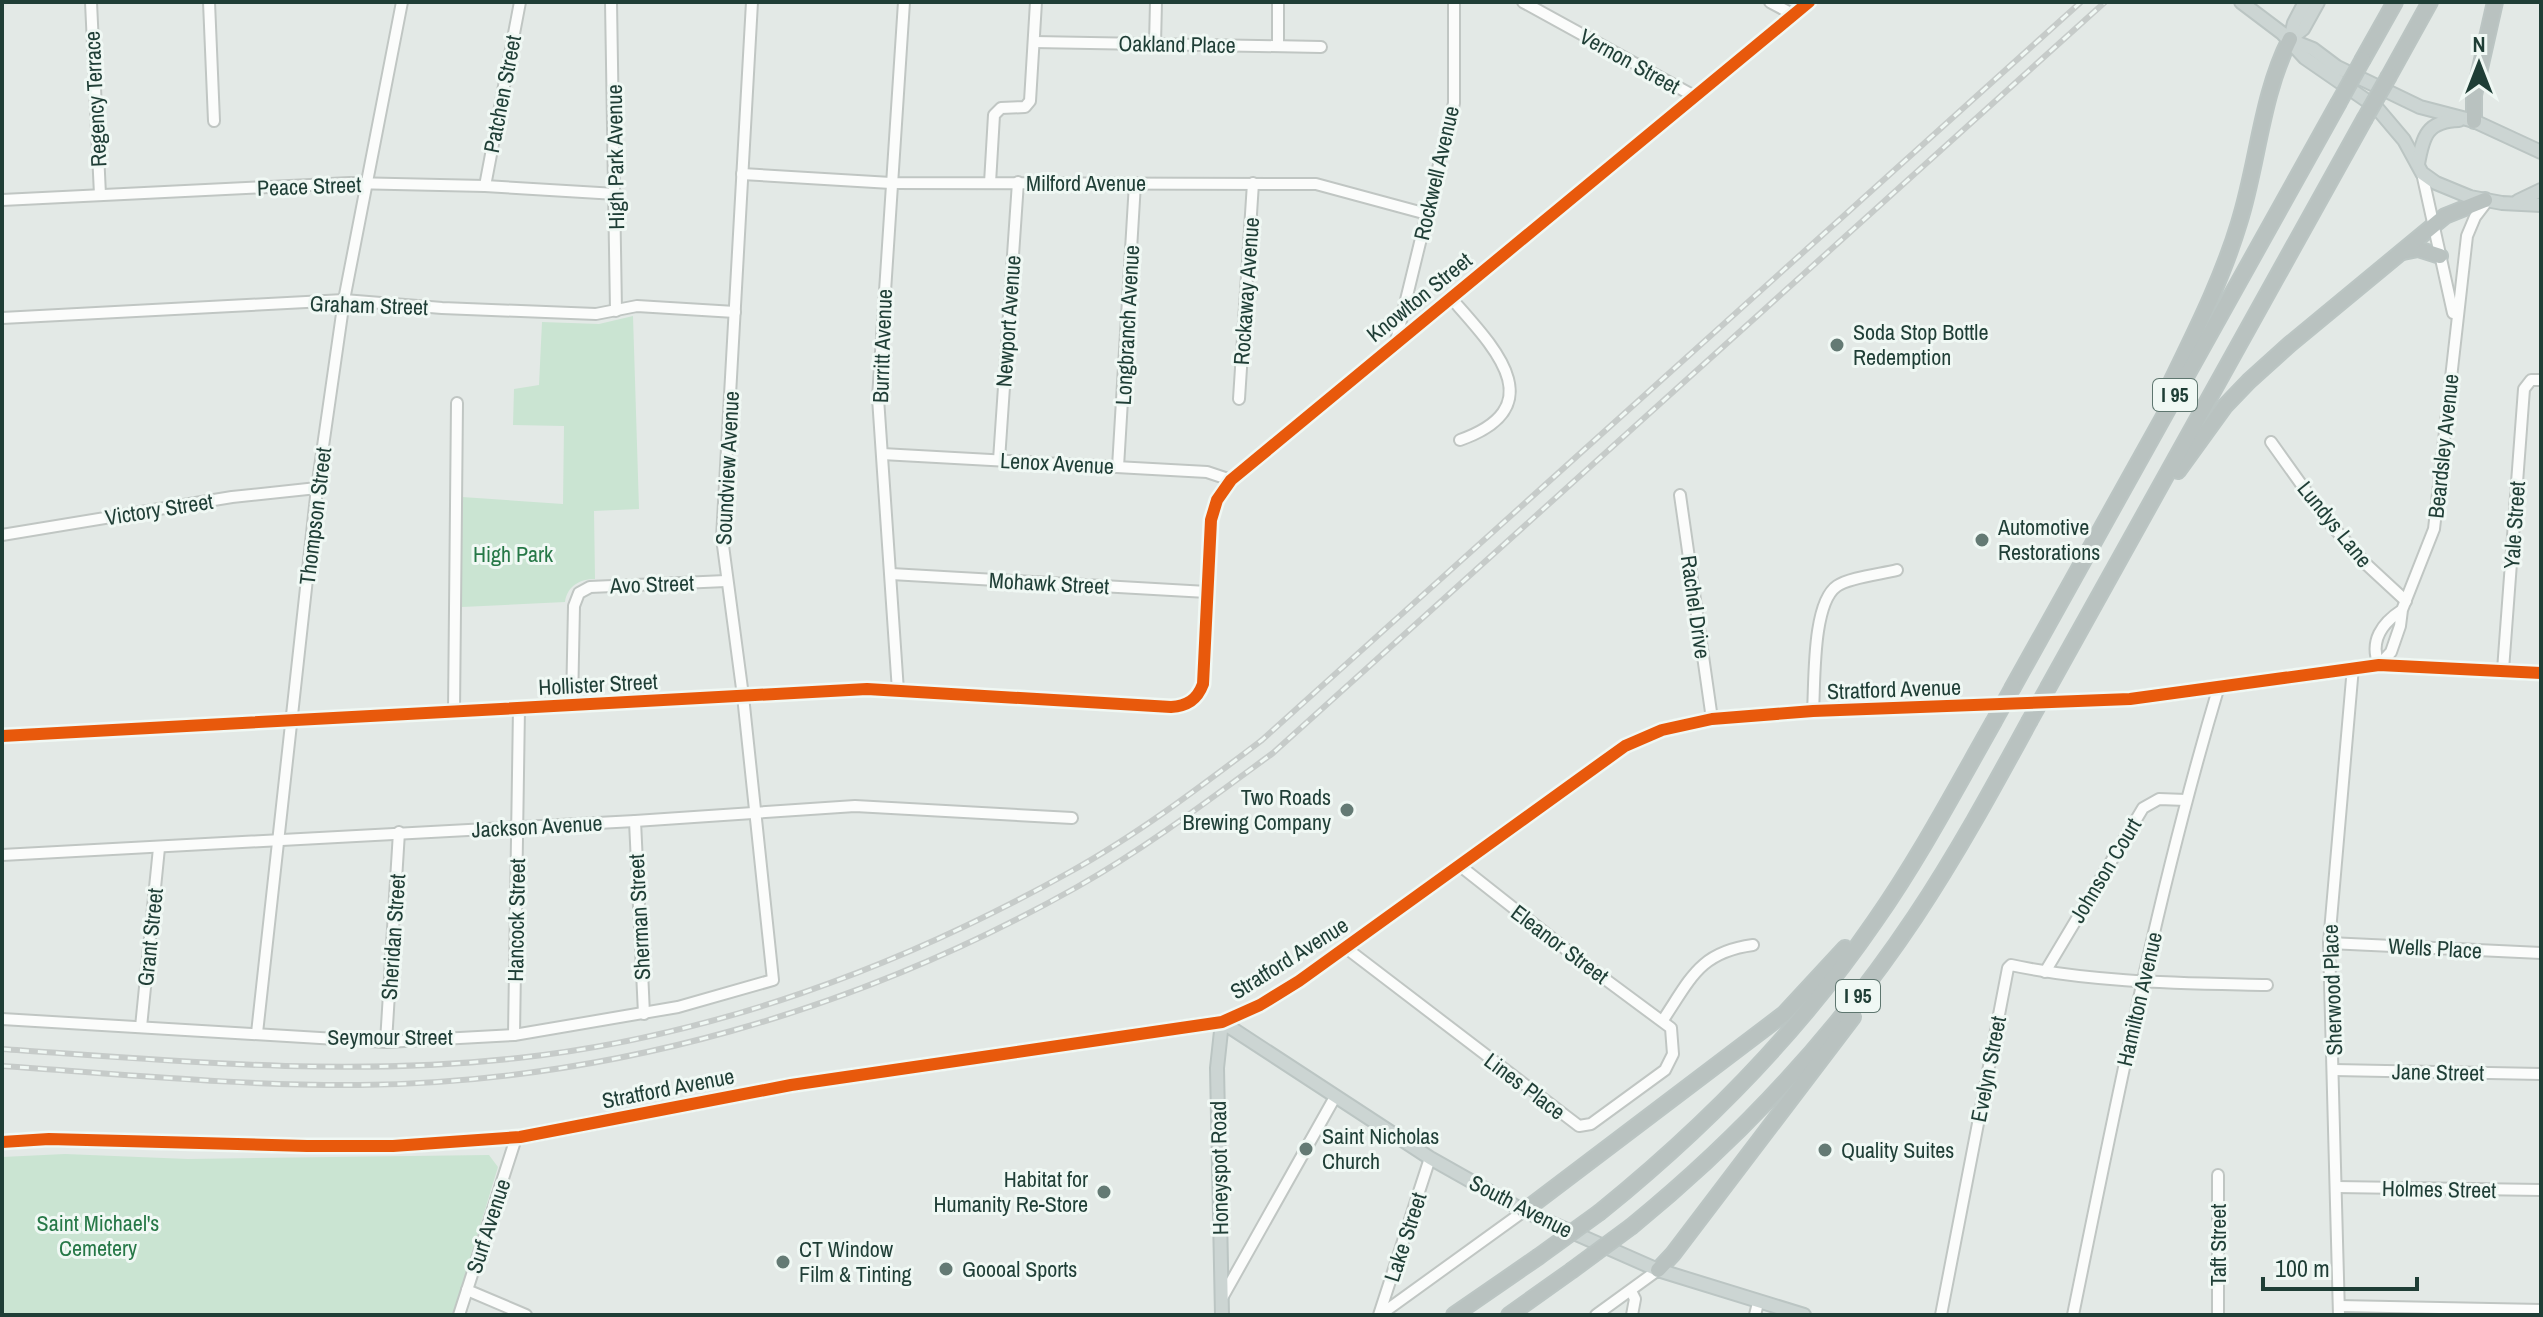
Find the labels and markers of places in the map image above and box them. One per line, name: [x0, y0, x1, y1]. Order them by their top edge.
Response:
place label: Soda Stop Bottle Redemption: [1853, 317, 1988, 372]
marker: Soda Stop Bottle Redemption: [1828, 336, 1846, 354]
place label: Automotive Restorations: [1997, 512, 2100, 567]
marker: Automotive Restorations: [1973, 531, 1991, 549]
place label: Two Roads Brewing Company: [1183, 782, 1331, 837]
marker: Two Roads Brewing Company: [1338, 801, 1356, 819]
place label: Saint Nicholas Church: [1322, 1121, 1439, 1176]
place label: Quality Suites: [1841, 1135, 1954, 1165]
marker: Saint Nicholas Church: [1297, 1140, 1315, 1158]
marker: Quality Suites: [1816, 1141, 1834, 1159]
place label: Habitat for Humanity Re-Store: [934, 1164, 1088, 1219]
marker: Habitat for Humanity Re-Store: [1095, 1183, 1113, 1201]
place label: CT Window Film & Tinting: [799, 1234, 912, 1289]
marker: CT Window Film & Tinting: [774, 1253, 792, 1271]
place label: Goooal Sports: [962, 1254, 1077, 1284]
marker: Goooal Sports: [937, 1260, 955, 1278]

